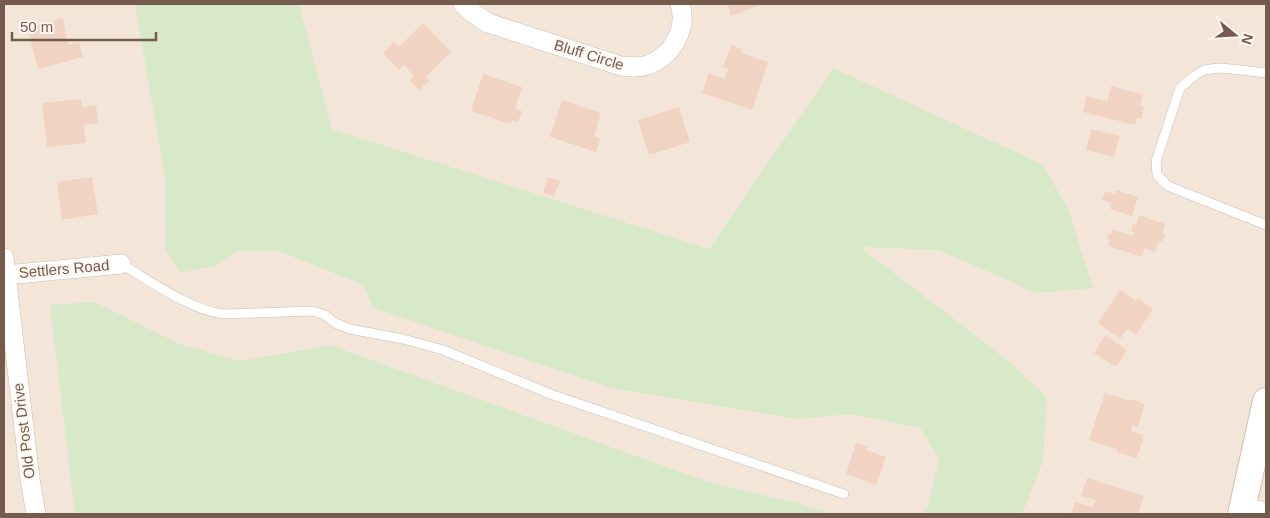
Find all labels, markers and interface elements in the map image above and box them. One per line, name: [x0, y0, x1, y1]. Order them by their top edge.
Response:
scale bar: [12, 10, 156, 42]
north arrow: [1210, 10, 1260, 60]
text: 50 m: [20, 18, 53, 35]
text: N: [1238, 32, 1257, 46]
street label: Bluff Circle: [552, 36, 626, 73]
street label: Settlers Road: [18, 256, 110, 281]
street label: Old Post Drive: [9, 382, 38, 480]

